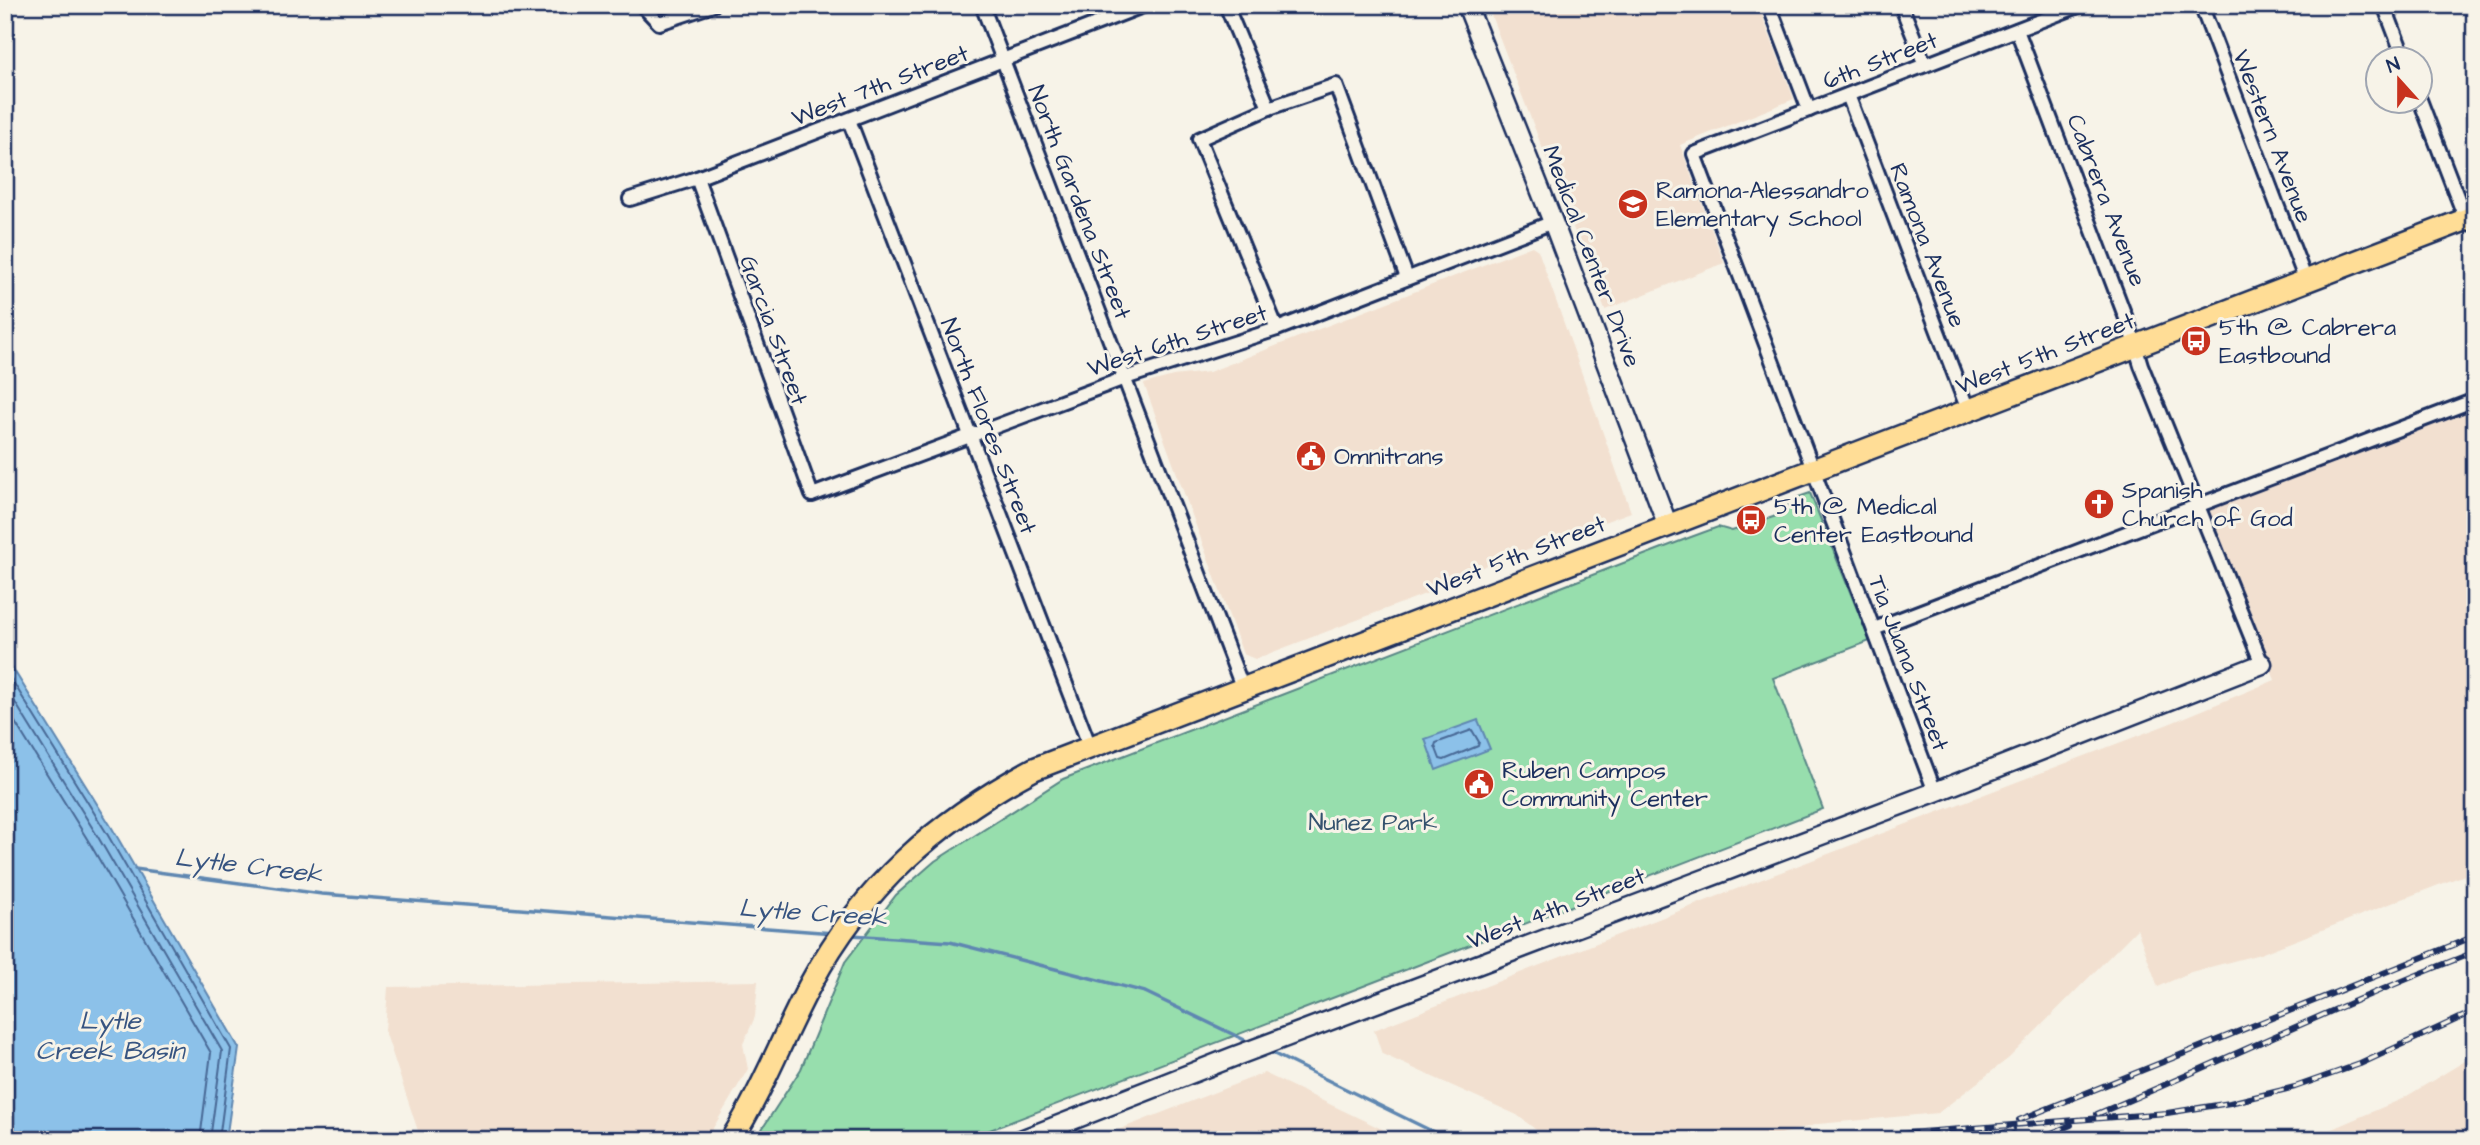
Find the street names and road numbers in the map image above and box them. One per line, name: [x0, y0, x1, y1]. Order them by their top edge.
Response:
street label: 6th Street: [1818, 23, 1943, 98]
street label: West 7th Street: [787, 36, 974, 135]
street label: Western Avenue: [2223, 45, 2321, 228]
street label: North Gardena Street: [1019, 80, 1140, 325]
street label: Cabrera Avenue: [2058, 109, 2155, 291]
street label: Medical Center Drive: [1533, 141, 1649, 372]
street label: Ramona Avenue: [1880, 158, 1974, 332]
street label: Garcia Street: [730, 251, 816, 410]
street label: West 6th Street: [1083, 296, 1272, 386]
street label: West 5th Street: [1951, 304, 2140, 404]
street label: North Flores Street: [931, 313, 1045, 540]
street label: West 5th Street: [1422, 507, 1611, 607]
street label: Tia Juana Street: [1859, 571, 1957, 756]
street label: West 4th Street: [1462, 859, 1651, 959]

